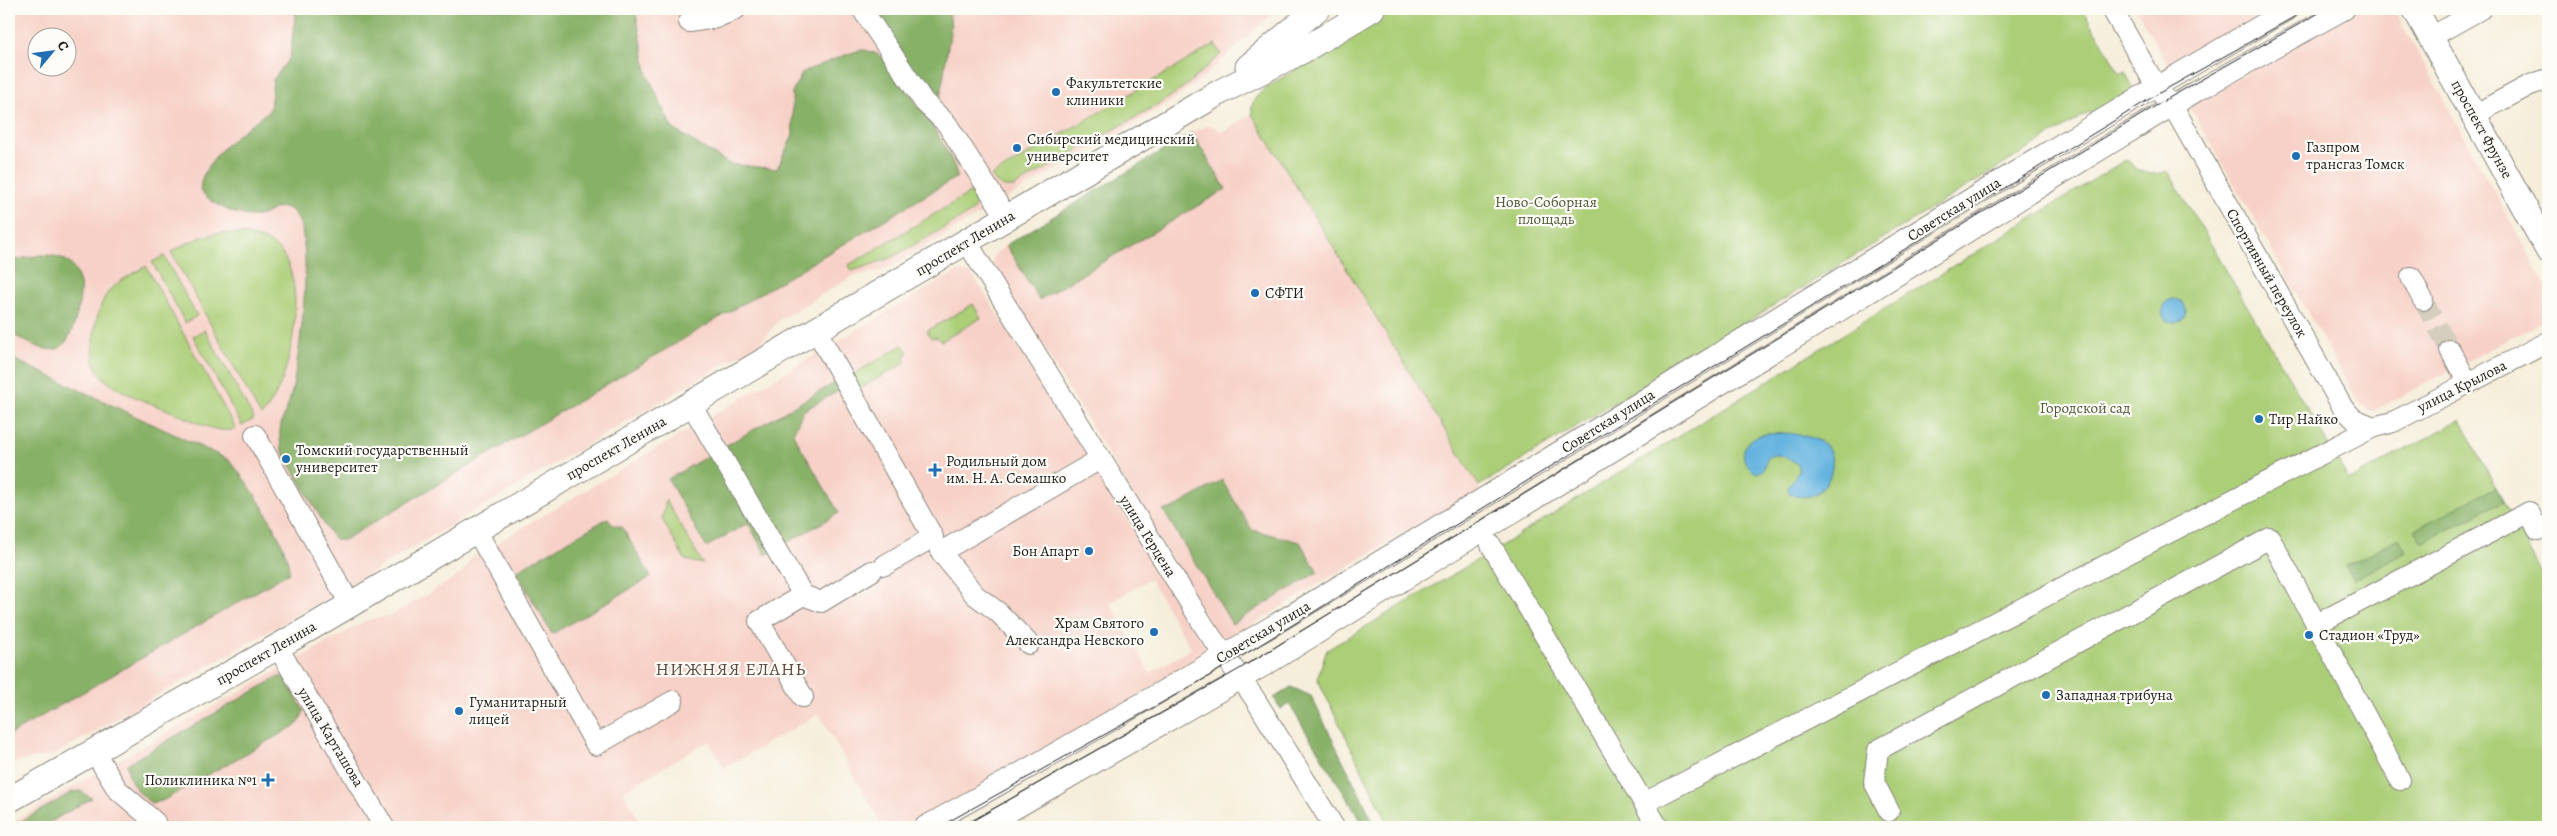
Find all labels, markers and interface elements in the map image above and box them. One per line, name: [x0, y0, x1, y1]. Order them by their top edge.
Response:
north arrow: [28, 28, 78, 78]
text: С: [53, 38, 74, 55]
place label: Факультетские клиники: [1066, 73, 1162, 110]
street label: проспект Фрунзе: [2447, 76, 2518, 182]
marker: Факультетские клиники: [1050, 86, 1062, 98]
place label: Сибирский медицинский университет: [1026, 129, 1195, 166]
place label: Газпром трансгаз Томск: [2306, 137, 2405, 174]
marker: Сибирский медицинский университет: [1011, 142, 1023, 154]
marker: Газпром трансгаз Томск: [2290, 150, 2302, 162]
street label: Советская улица: [1903, 172, 2005, 246]
park label: Ново-Соборная площадь: [1495, 192, 1597, 229]
street label: проспект Ленина: [912, 205, 1019, 281]
street label: Спортивный переулок: [2222, 205, 2312, 341]
place label: СФТИ: [1265, 283, 1304, 303]
marker: СФТИ: [1249, 287, 1261, 299]
street label: улица Крылова: [2413, 355, 2510, 418]
street label: Советская улица: [1557, 384, 1659, 458]
park label: Городской сад: [2040, 398, 2130, 418]
place label: Тир Найко: [2269, 409, 2338, 429]
street label: проспект Ленина: [562, 411, 670, 485]
marker: Тир Найко: [2253, 413, 2265, 425]
place label: Томский государственный университет: [295, 440, 469, 477]
place label: Родильный дом им. Н. А. Семашко: [946, 451, 1066, 488]
marker: Томский государственный университет: [280, 453, 292, 465]
marker: Родильный дом им. Н. А. Семашко: [928, 463, 942, 477]
street label: улица Герцена: [1114, 490, 1181, 581]
place label: Бон Апарт: [1012, 541, 1079, 561]
marker: Бон Апарт: [1083, 545, 1095, 557]
street label: Советская улица: [1212, 596, 1314, 668]
place label: Храм Святого Александра Невского: [1005, 613, 1144, 650]
street label: проспект Ленина: [212, 616, 320, 690]
place label: Стадион «Труд»: [2319, 625, 2420, 645]
marker: Храм Святого Александра Невского: [1148, 626, 1160, 638]
marker: Стадион «Труд»: [2303, 629, 2315, 641]
district label: НИЖНЯЯ ЕЛАНЬ: [656, 657, 806, 681]
street label: улица Карташова: [293, 683, 369, 791]
place label: Западная трибуна: [2056, 685, 2173, 705]
marker: Западная трибуна: [2040, 689, 2052, 701]
place label: Гуманитарный лицей: [469, 692, 567, 729]
marker: Гуманитарный лицей: [453, 705, 465, 717]
place label: Поликлиника №1: [144, 770, 257, 790]
marker: Поликлиника №1: [261, 773, 275, 787]

